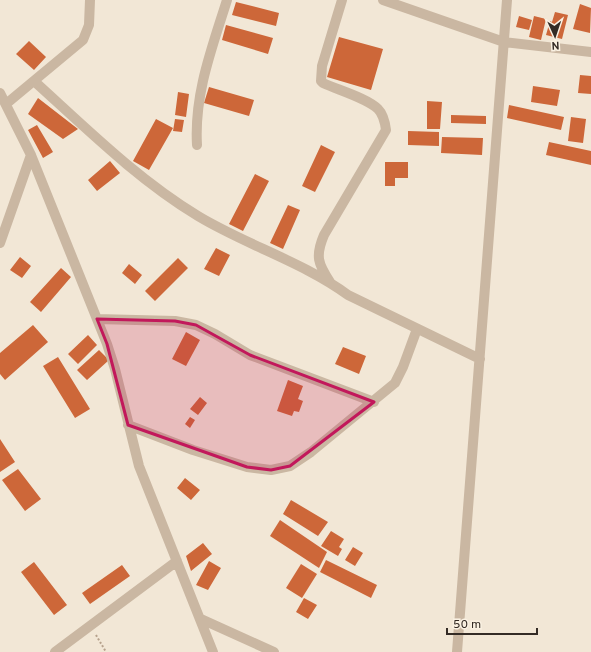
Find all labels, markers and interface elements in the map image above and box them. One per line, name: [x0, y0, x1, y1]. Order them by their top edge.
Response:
north arrow: [535, 16, 575, 56]
text: N: [551, 38, 560, 52]
scale bar: [447, 610, 537, 636]
text: 50 m: [453, 617, 481, 633]

